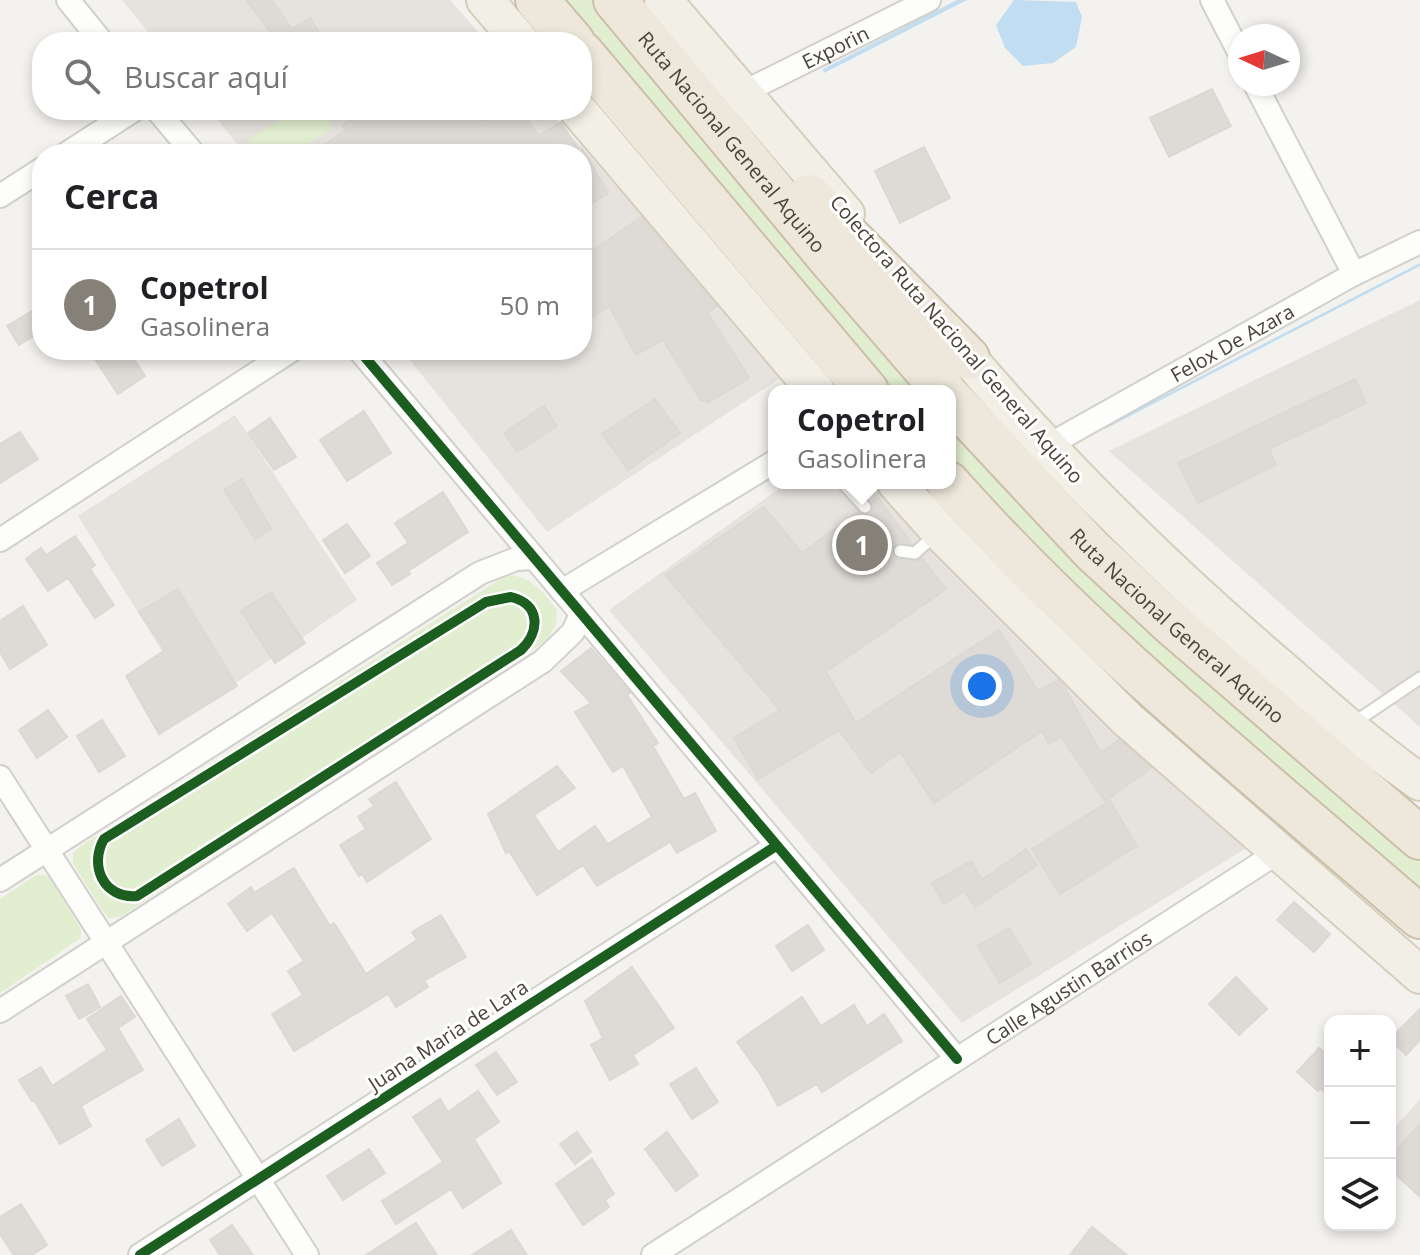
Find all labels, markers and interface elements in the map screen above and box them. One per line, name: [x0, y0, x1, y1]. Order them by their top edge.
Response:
street label: Exporin: [797, 19, 873, 75]
north arrow: [1228, 24, 1300, 96]
street label: Ruta Nacional General Aquino: [633, 25, 832, 258]
search box: [32, 32, 592, 120]
icon: search: [60, 54, 104, 98]
text: Buscar aquí: [124, 56, 288, 97]
text: Cerca: [64, 173, 159, 219]
street label: Colectora Ruta Nacional General Aquino: [824, 189, 1090, 489]
text: Copetrol: [140, 267, 269, 308]
text: 1: [83, 287, 97, 323]
text: 50 m: [499, 287, 560, 323]
street label: Felox De Azara: [1165, 297, 1299, 388]
text: Gasolinera: [140, 308, 270, 344]
popup: [768, 385, 956, 489]
text: Copetrol: [797, 399, 926, 440]
text: Gasolinera: [797, 440, 927, 476]
pin: 1: [836, 515, 888, 575]
street label: Ruta Nacional General Aquino: [1064, 522, 1291, 729]
your location: [962, 666, 1002, 706]
street label: Calle Agustin Barrios: [980, 924, 1156, 1051]
street label: Juana Maria de Lara: [361, 973, 533, 1098]
map controls: [1324, 1015, 1396, 1231]
button: +: [1324, 1015, 1396, 1087]
button: −: [1324, 1087, 1396, 1159]
button: layers: [1324, 1159, 1396, 1231]

